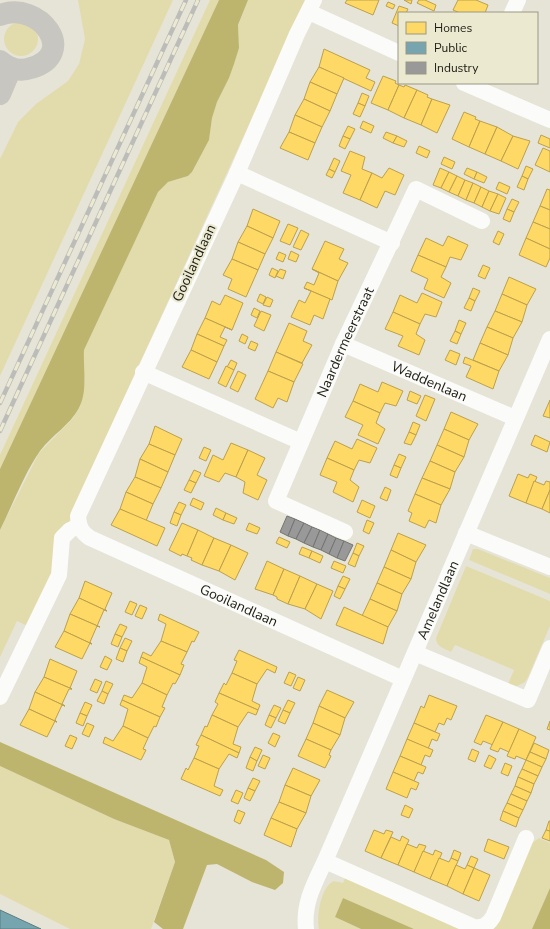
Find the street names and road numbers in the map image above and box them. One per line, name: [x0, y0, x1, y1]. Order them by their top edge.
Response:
street label: Gooilandlaan: [168, 221, 220, 305]
street label: Naardermeerstraat: [312, 284, 378, 400]
street label: Waddenlaan: [389, 356, 470, 406]
street label: Amelandlaan: [412, 557, 463, 642]
street label: Gooilandlaan: [197, 579, 281, 631]

